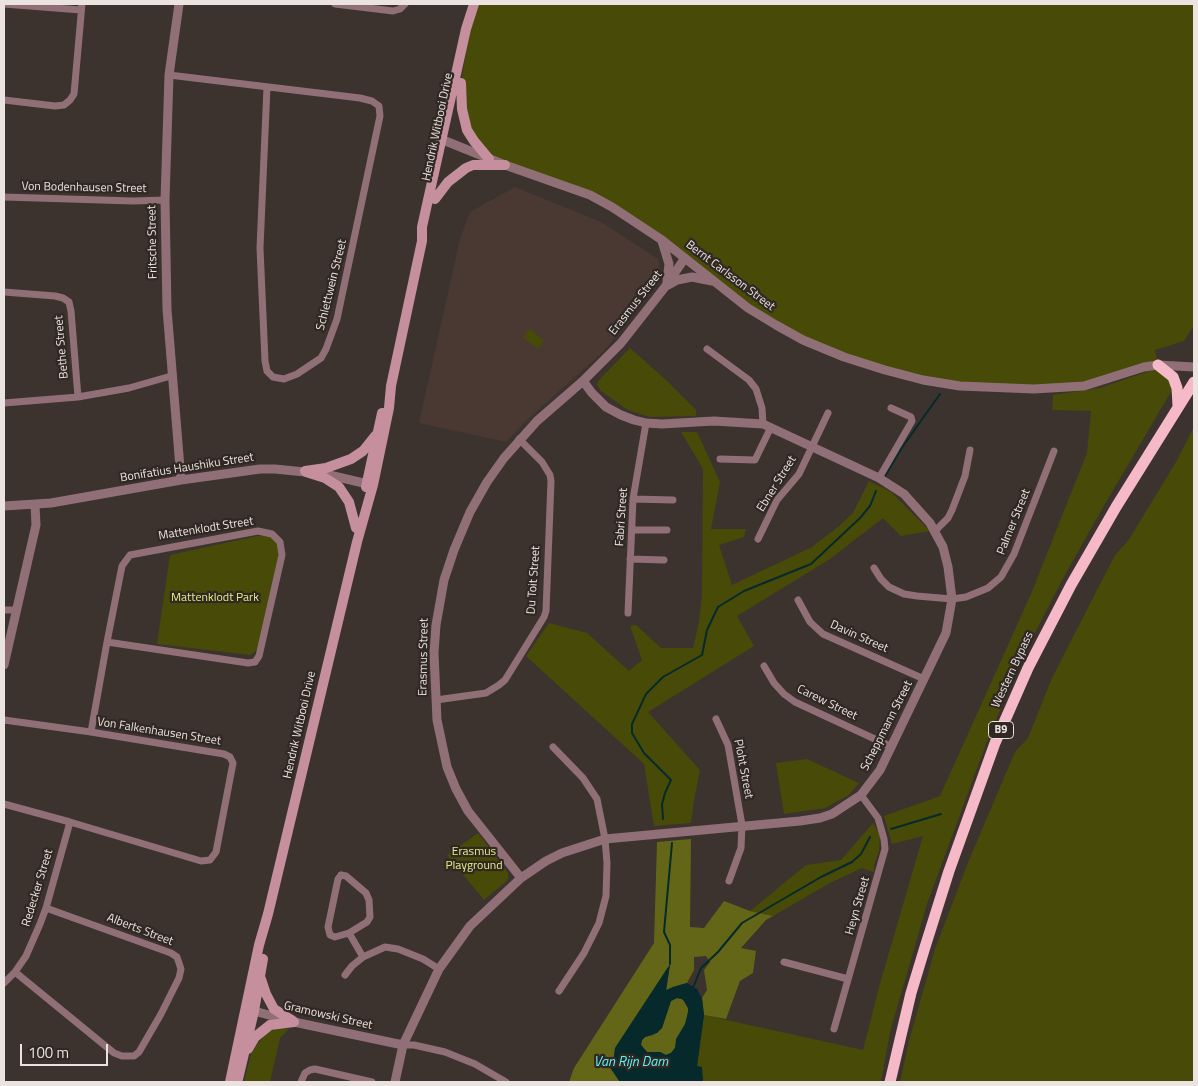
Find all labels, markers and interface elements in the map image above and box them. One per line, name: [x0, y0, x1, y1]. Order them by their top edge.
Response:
street label: Hendrik Witbooi Drive: [420, 72, 456, 182]
street label: Von Bodenhausen Street: [21, 180, 147, 196]
street label: Fritsche Street: [145, 205, 161, 279]
street label: Schlettwein Street: [314, 238, 350, 332]
street label: Bernt Carlsson Street: [683, 238, 777, 314]
street label: Erasmus Street: [606, 268, 666, 338]
street label: Bethe Street: [52, 315, 72, 379]
street label: Bonifatius Haushiku Street: [119, 450, 255, 486]
street label: Ebner Street: [754, 453, 800, 515]
street label: Fabri Street: [613, 487, 631, 547]
street label: Palmer Street: [994, 487, 1034, 557]
street label: Mattenklodt Street: [157, 514, 255, 544]
street label: Du Toit Street: [524, 545, 544, 615]
park label: Mattenklodt Park: [171, 591, 259, 605]
street label: Erasmus Street: [416, 618, 432, 696]
street label: Davin Street: [828, 618, 890, 656]
street label: Western Bypass: [989, 630, 1037, 710]
street label: Hendrik Witbooi Drive: [281, 670, 319, 780]
street label: Scheppmann Street: [858, 678, 916, 774]
street label: Carew Street: [795, 682, 859, 724]
street label: Von Falkenhausen Street: [96, 715, 222, 749]
road number: B9: [988, 722, 1014, 738]
street label: Ploht Street: [730, 738, 756, 800]
park label: Erasmus Playground: [445, 845, 503, 873]
street label: Redecker Street: [19, 847, 57, 929]
street label: Heyn Street: [843, 875, 873, 937]
street label: Alberts Street: [105, 911, 175, 949]
street label: Gramowski Street: [282, 999, 374, 1033]
scale bar: [22, 1034, 110, 1066]
text: 100 m: [28, 1041, 69, 1064]
water label: Van Rijn Dam: [594, 1055, 668, 1071]

